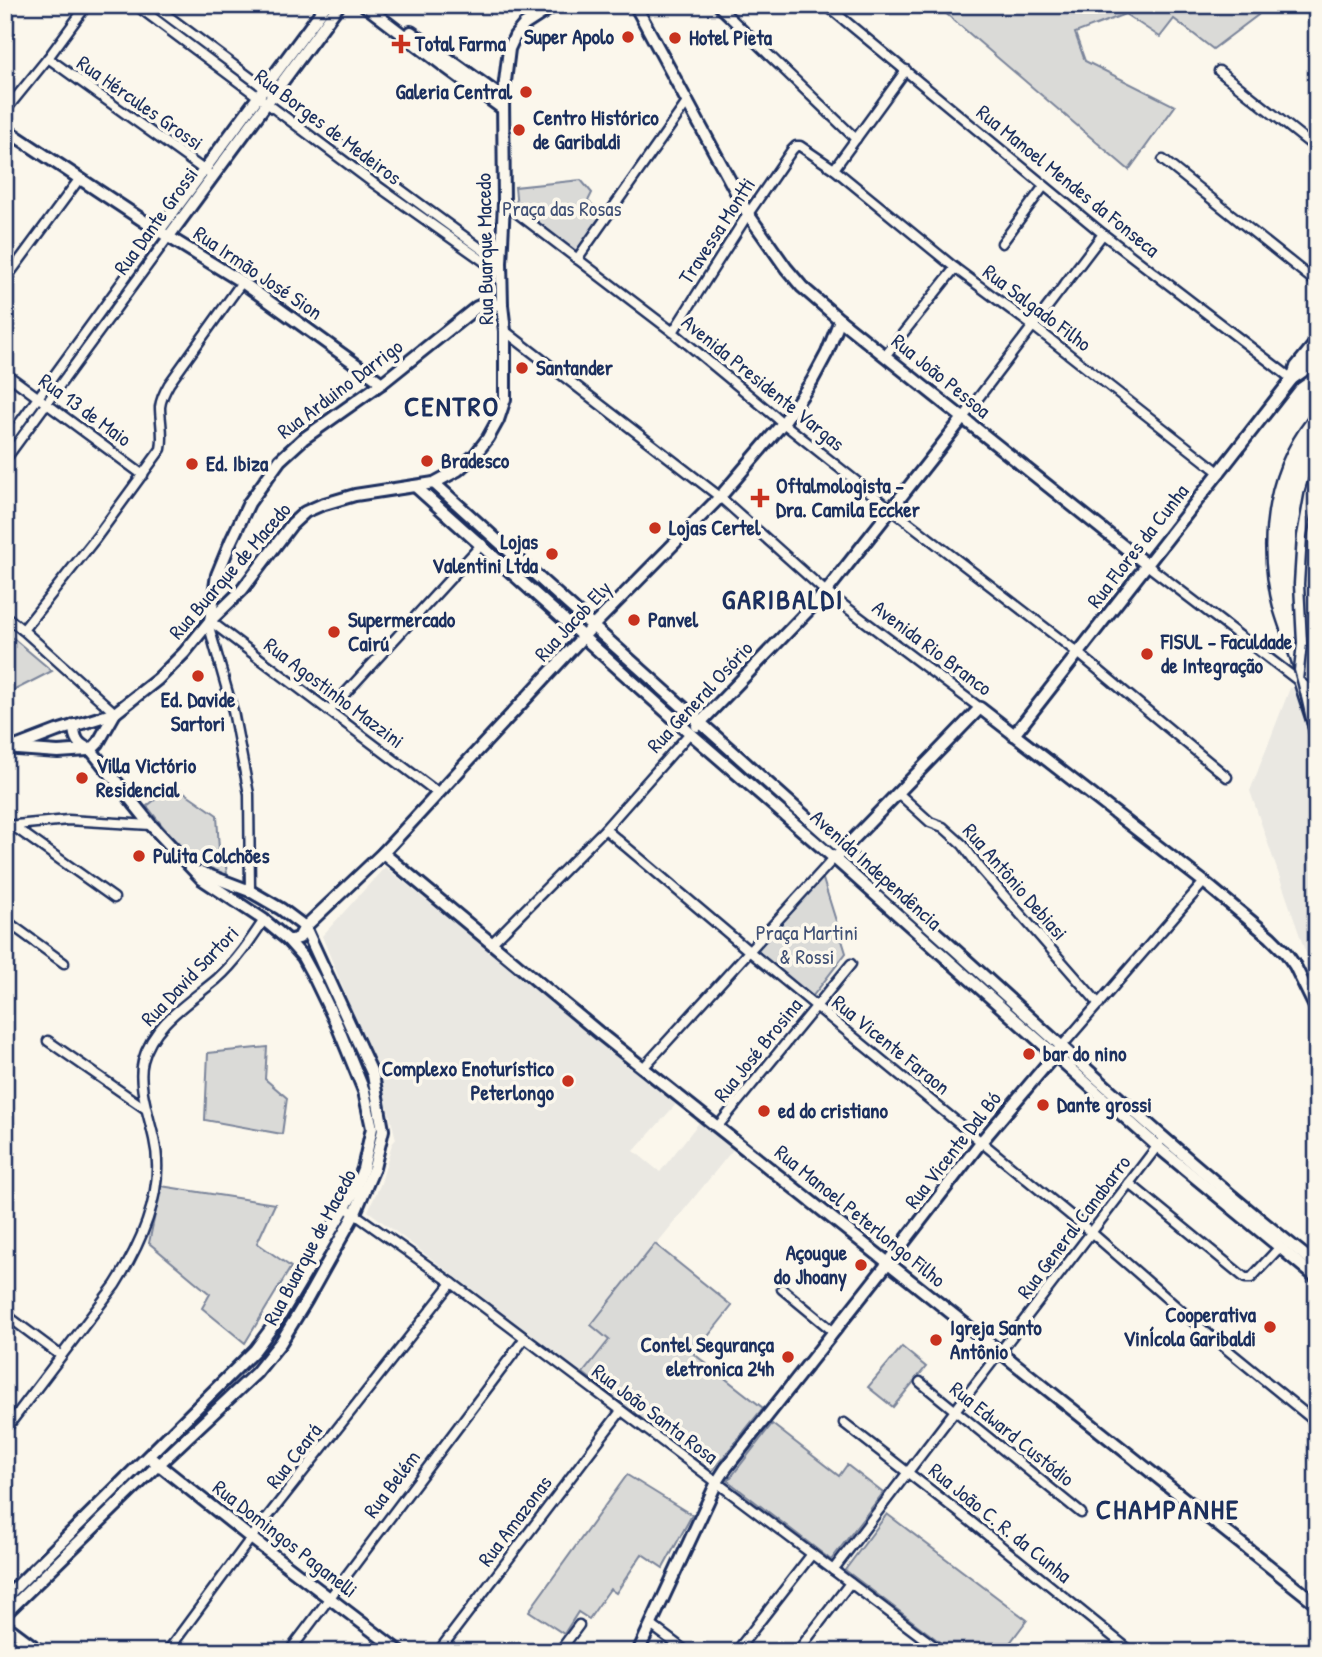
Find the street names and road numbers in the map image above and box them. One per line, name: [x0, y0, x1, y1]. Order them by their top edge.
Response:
street label: Rua Hércules Grossi: [71, 48, 209, 157]
street label: Rua Borges de Medeiros: [249, 62, 408, 191]
street label: Rua Manoel Mendes da Fonseca: [971, 98, 1166, 264]
street label: Rua Dante Grossi: [107, 161, 205, 280]
street label: Travessa Montti: [671, 172, 762, 290]
street label: Rua Buarque Macedo: [469, 173, 500, 325]
street label: Rua Irmão José Sion: [188, 219, 328, 326]
street label: Rua Salgado Filho: [977, 257, 1098, 358]
street label: Avenida Presidente Vargas: [676, 308, 851, 457]
street label: Rua João Pessoa: [886, 327, 997, 425]
street label: Rua Arduino Darrigo: [271, 332, 408, 445]
street label: Rua 13 de Maio: [33, 366, 138, 453]
street label: Rua Flores da Cunha: [1080, 478, 1195, 614]
street label: Rua Buarque de Macedo: [162, 496, 297, 645]
street label: Rua Jacob Ely: [528, 574, 618, 667]
street label: Avenida Rio Branco: [866, 593, 998, 702]
street label: Rua Agostinho Mazzini: [258, 630, 410, 755]
street label: Rua General Osório: [640, 634, 759, 759]
street label: Avenida Independência: [804, 803, 948, 936]
street label: Rua Antônio Debiasi: [956, 817, 1074, 947]
street label: Rua David Sartori: [134, 919, 245, 1032]
street label: Rua Vicente Faraon: [826, 988, 957, 1101]
street label: Rua José Brosina: [707, 992, 809, 1108]
street label: Rua Vicente Dal Bó: [898, 1085, 1008, 1214]
street label: Rua Manoel Peterlongo Filho: [769, 1138, 952, 1294]
street label: Rua General Canabarro: [1010, 1149, 1137, 1305]
street label: Rua Buarque de Macedo: [256, 1164, 363, 1330]
street label: Rua João Santa Rosa: [586, 1357, 724, 1471]
street label: Rua Edward Custódio: [944, 1374, 1081, 1493]
street label: Rua Ceará: [259, 1417, 328, 1494]
street label: Rua Belém: [356, 1444, 427, 1524]
street label: Rua João C. R. da Cunha: [923, 1456, 1078, 1589]
street label: Rua Amazonas: [471, 1469, 558, 1572]
street label: Rua Domingos Paganelli: [207, 1473, 364, 1604]

